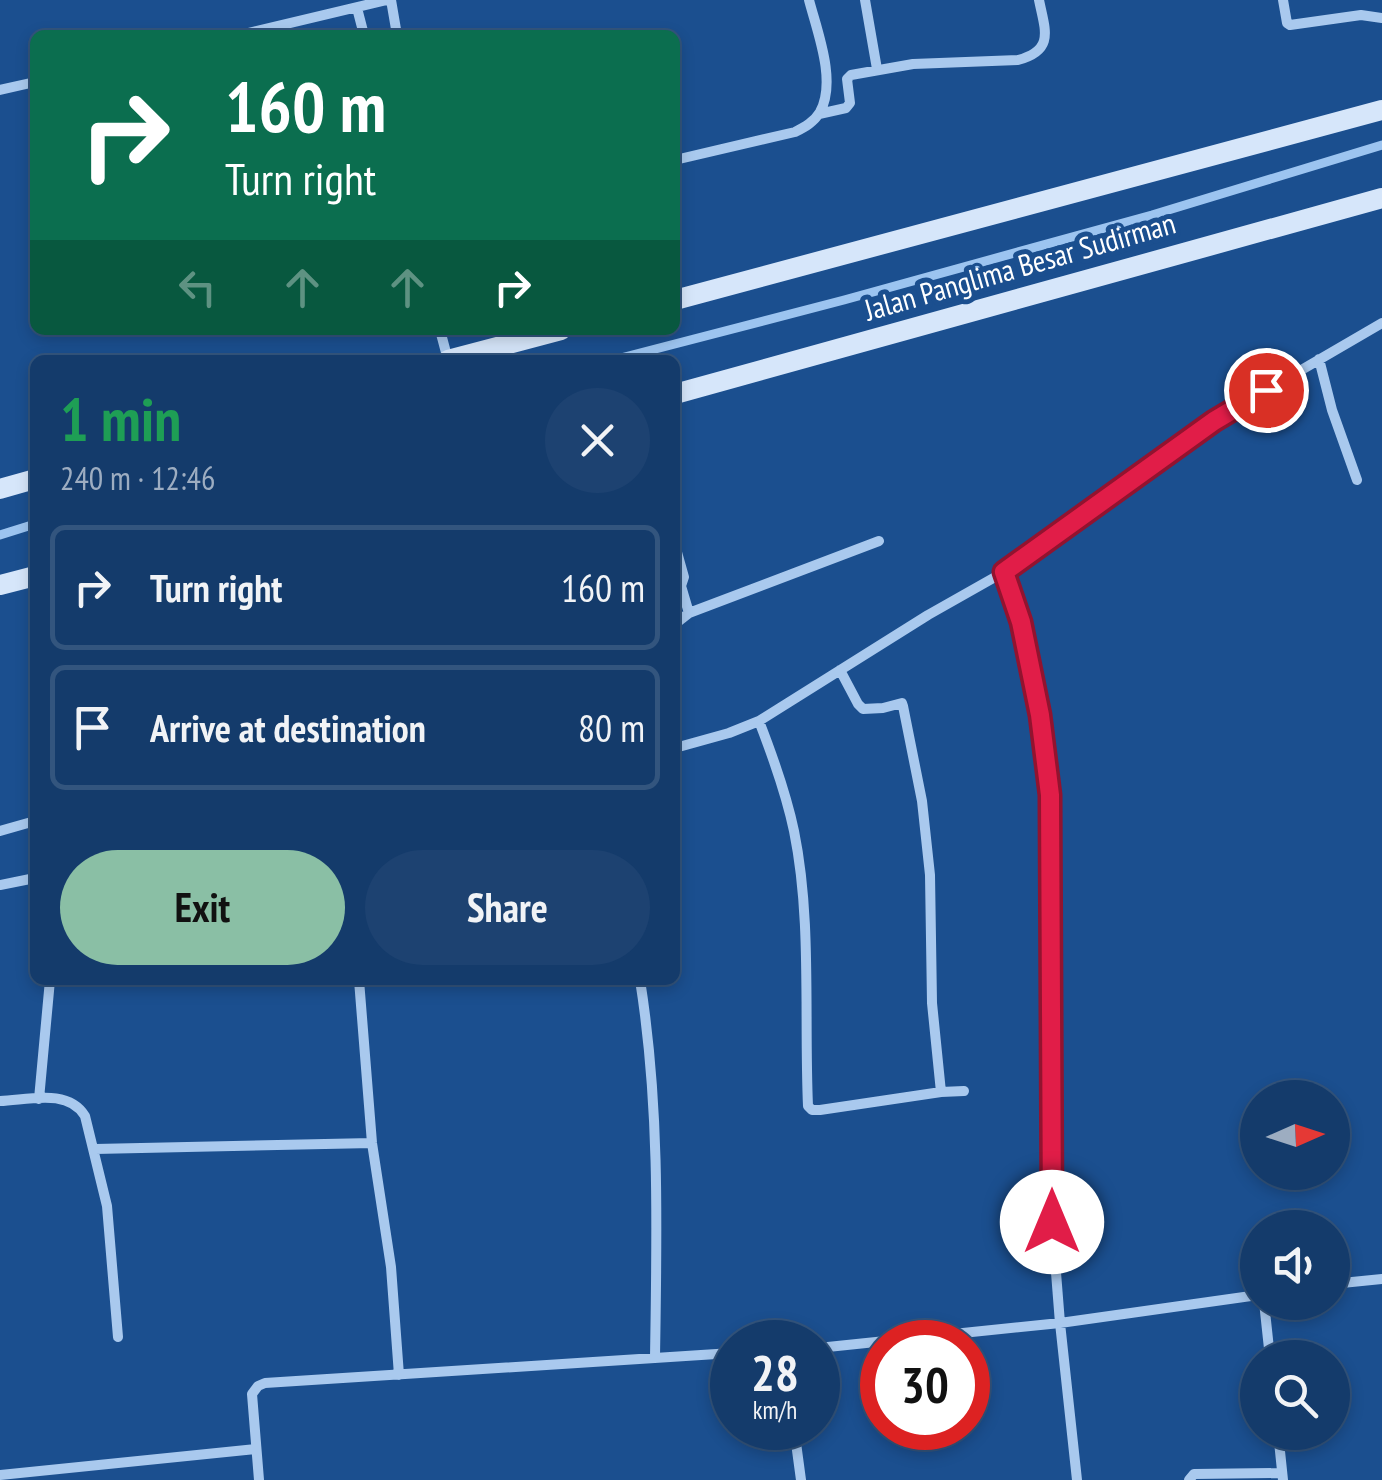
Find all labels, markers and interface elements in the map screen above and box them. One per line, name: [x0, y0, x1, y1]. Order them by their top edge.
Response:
text: 160 m: [225, 61, 386, 151]
icon: right: [60, 70, 190, 200]
text: Turn right: [225, 149, 376, 207]
street label: Jalan Panglima Besar Sudirman: [859, 203, 1179, 329]
icon: left: [170, 260, 225, 315]
icon: ahead: [275, 260, 330, 315]
icon: ahead: [380, 260, 435, 315]
icon: right: [485, 260, 540, 315]
pin: [1224, 348, 1309, 433]
icon: arrive: [1239, 363, 1294, 418]
text: 1 min: [60, 380, 181, 458]
button: close: [545, 388, 650, 493]
text: 240 m · 12:46: [60, 457, 215, 499]
icon: right: [65, 560, 120, 615]
text: Turn right: [150, 563, 282, 612]
text: 160 m: [561, 563, 645, 612]
icon: arrive: [65, 700, 120, 755]
text: Arrive at destination: [150, 703, 426, 752]
text: 80 m: [578, 703, 645, 752]
button: Exit: [60, 850, 345, 965]
button: Share: [365, 850, 650, 965]
north arrow: [1240, 1080, 1350, 1190]
map controls: [1240, 1080, 1350, 1450]
position arrow: [1000, 1170, 1104, 1274]
button: sound: [1240, 1210, 1350, 1320]
speed limit sign: 30: [860, 1320, 990, 1450]
text: 28: [751, 1340, 799, 1405]
button: search: [1240, 1340, 1350, 1450]
text: km/h: [753, 1394, 797, 1426]

